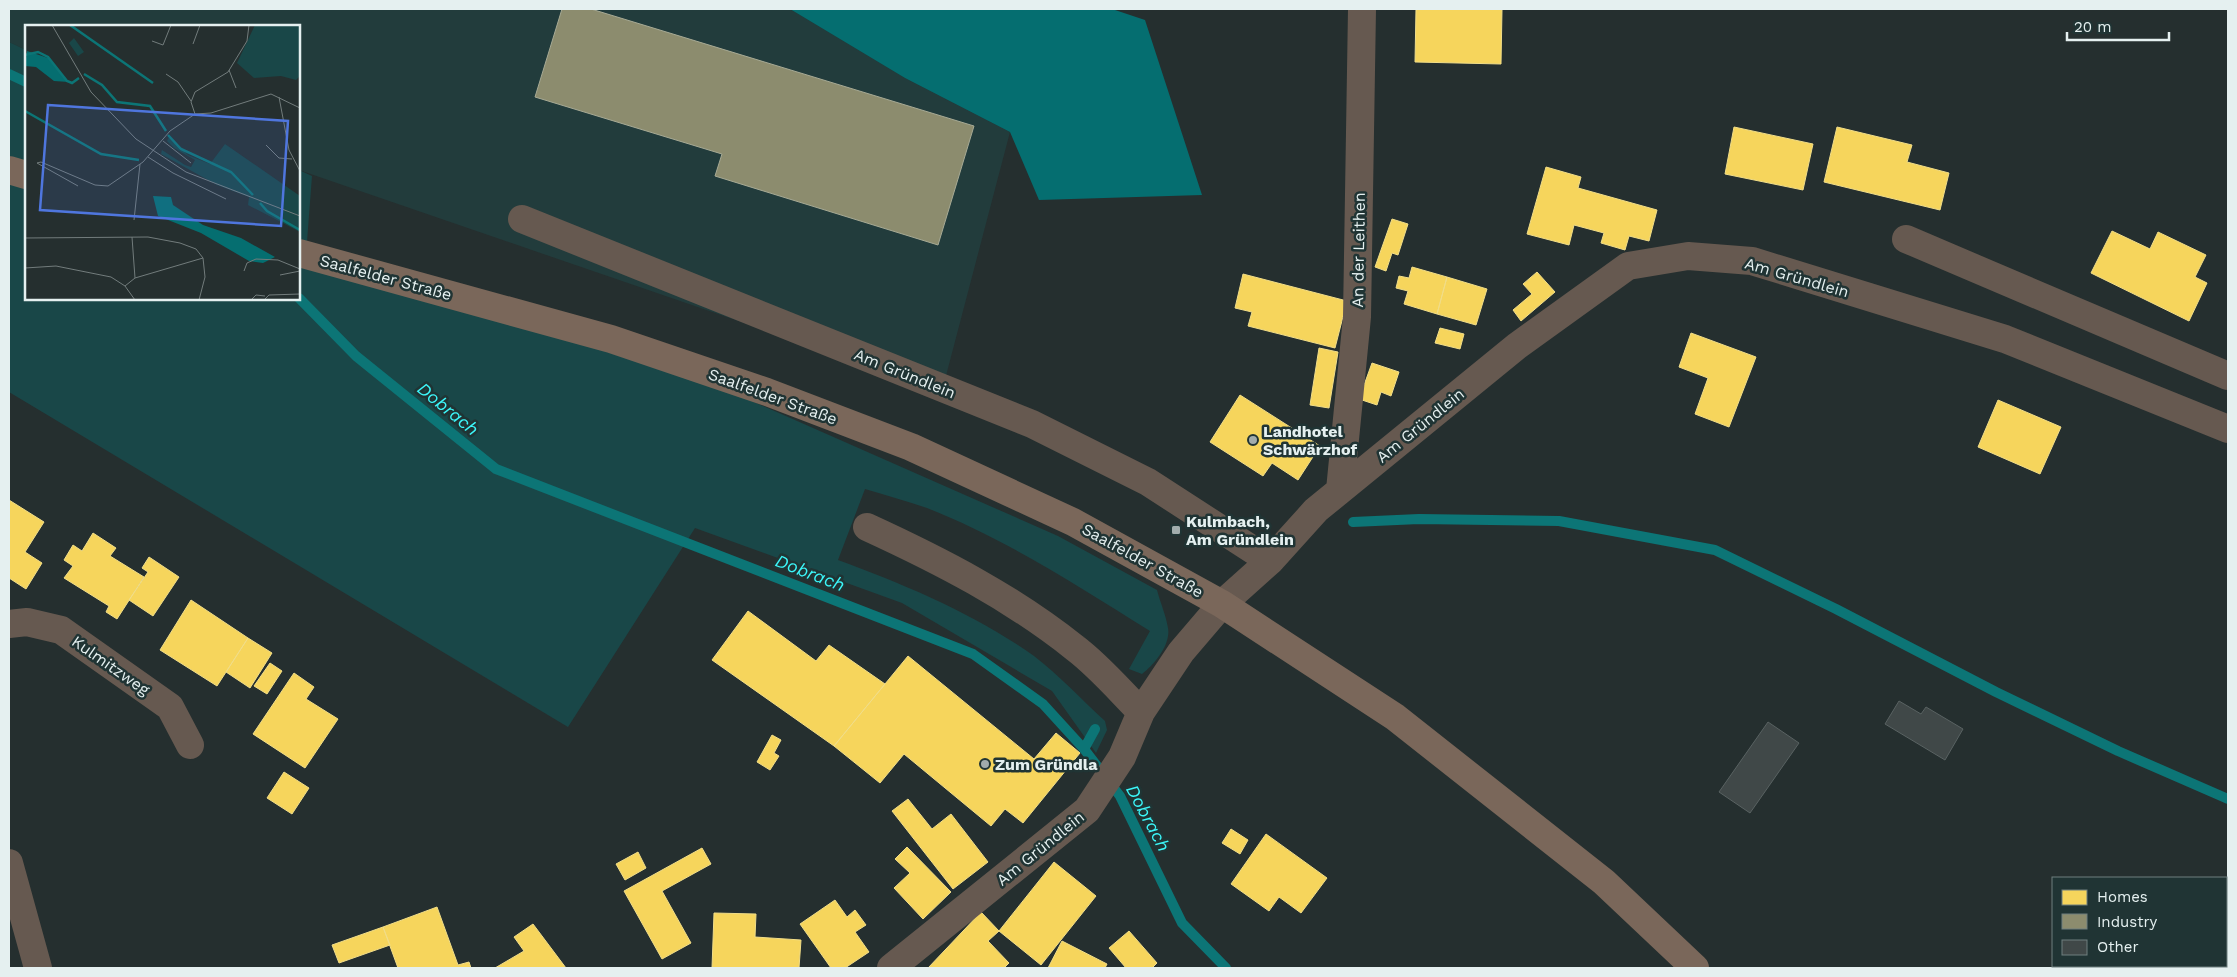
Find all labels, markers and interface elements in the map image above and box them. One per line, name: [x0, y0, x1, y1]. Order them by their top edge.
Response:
scale bar: [2067, 10, 2170, 42]
text: 20 m: [2074, 18, 2112, 36]
inset map: [25, 25, 300, 300]
street label: An der Leithen: [1348, 192, 1369, 308]
street label: Saalfelder Straße: [318, 251, 454, 304]
street label: Am Gründlein: [1743, 254, 1851, 301]
street label: Am Gründlein: [851, 345, 958, 402]
street label: Saalfelder Straße: [706, 364, 840, 429]
water label: Dobrach: [413, 378, 483, 440]
street label: Am Gründlein: [1373, 384, 1468, 467]
place label: Landhotel Schwärzhof: [1263, 422, 1357, 459]
marker: Landhotel Schwärzhof: [1247, 434, 1259, 446]
place label: Kulmbach, Am Gründlein: [1186, 512, 1294, 549]
street label: Saalfelder Straße: [1079, 519, 1207, 602]
marker: Kulmbach, Am Gründlein: [1170, 524, 1182, 536]
water label: Dobrach: [772, 550, 848, 595]
street label: Kulmitzweg: [68, 632, 154, 699]
place label: Zum Gründla: [995, 755, 1098, 774]
marker: Zum Gründla: [979, 758, 991, 770]
water label: Dobrach: [1122, 781, 1175, 855]
street label: Am Gründlein: [993, 807, 1088, 890]
legend: [2052, 877, 2227, 967]
text: Homes: [2097, 888, 2148, 906]
text: Industry: [2097, 913, 2158, 931]
text: Other: [2097, 938, 2139, 956]

